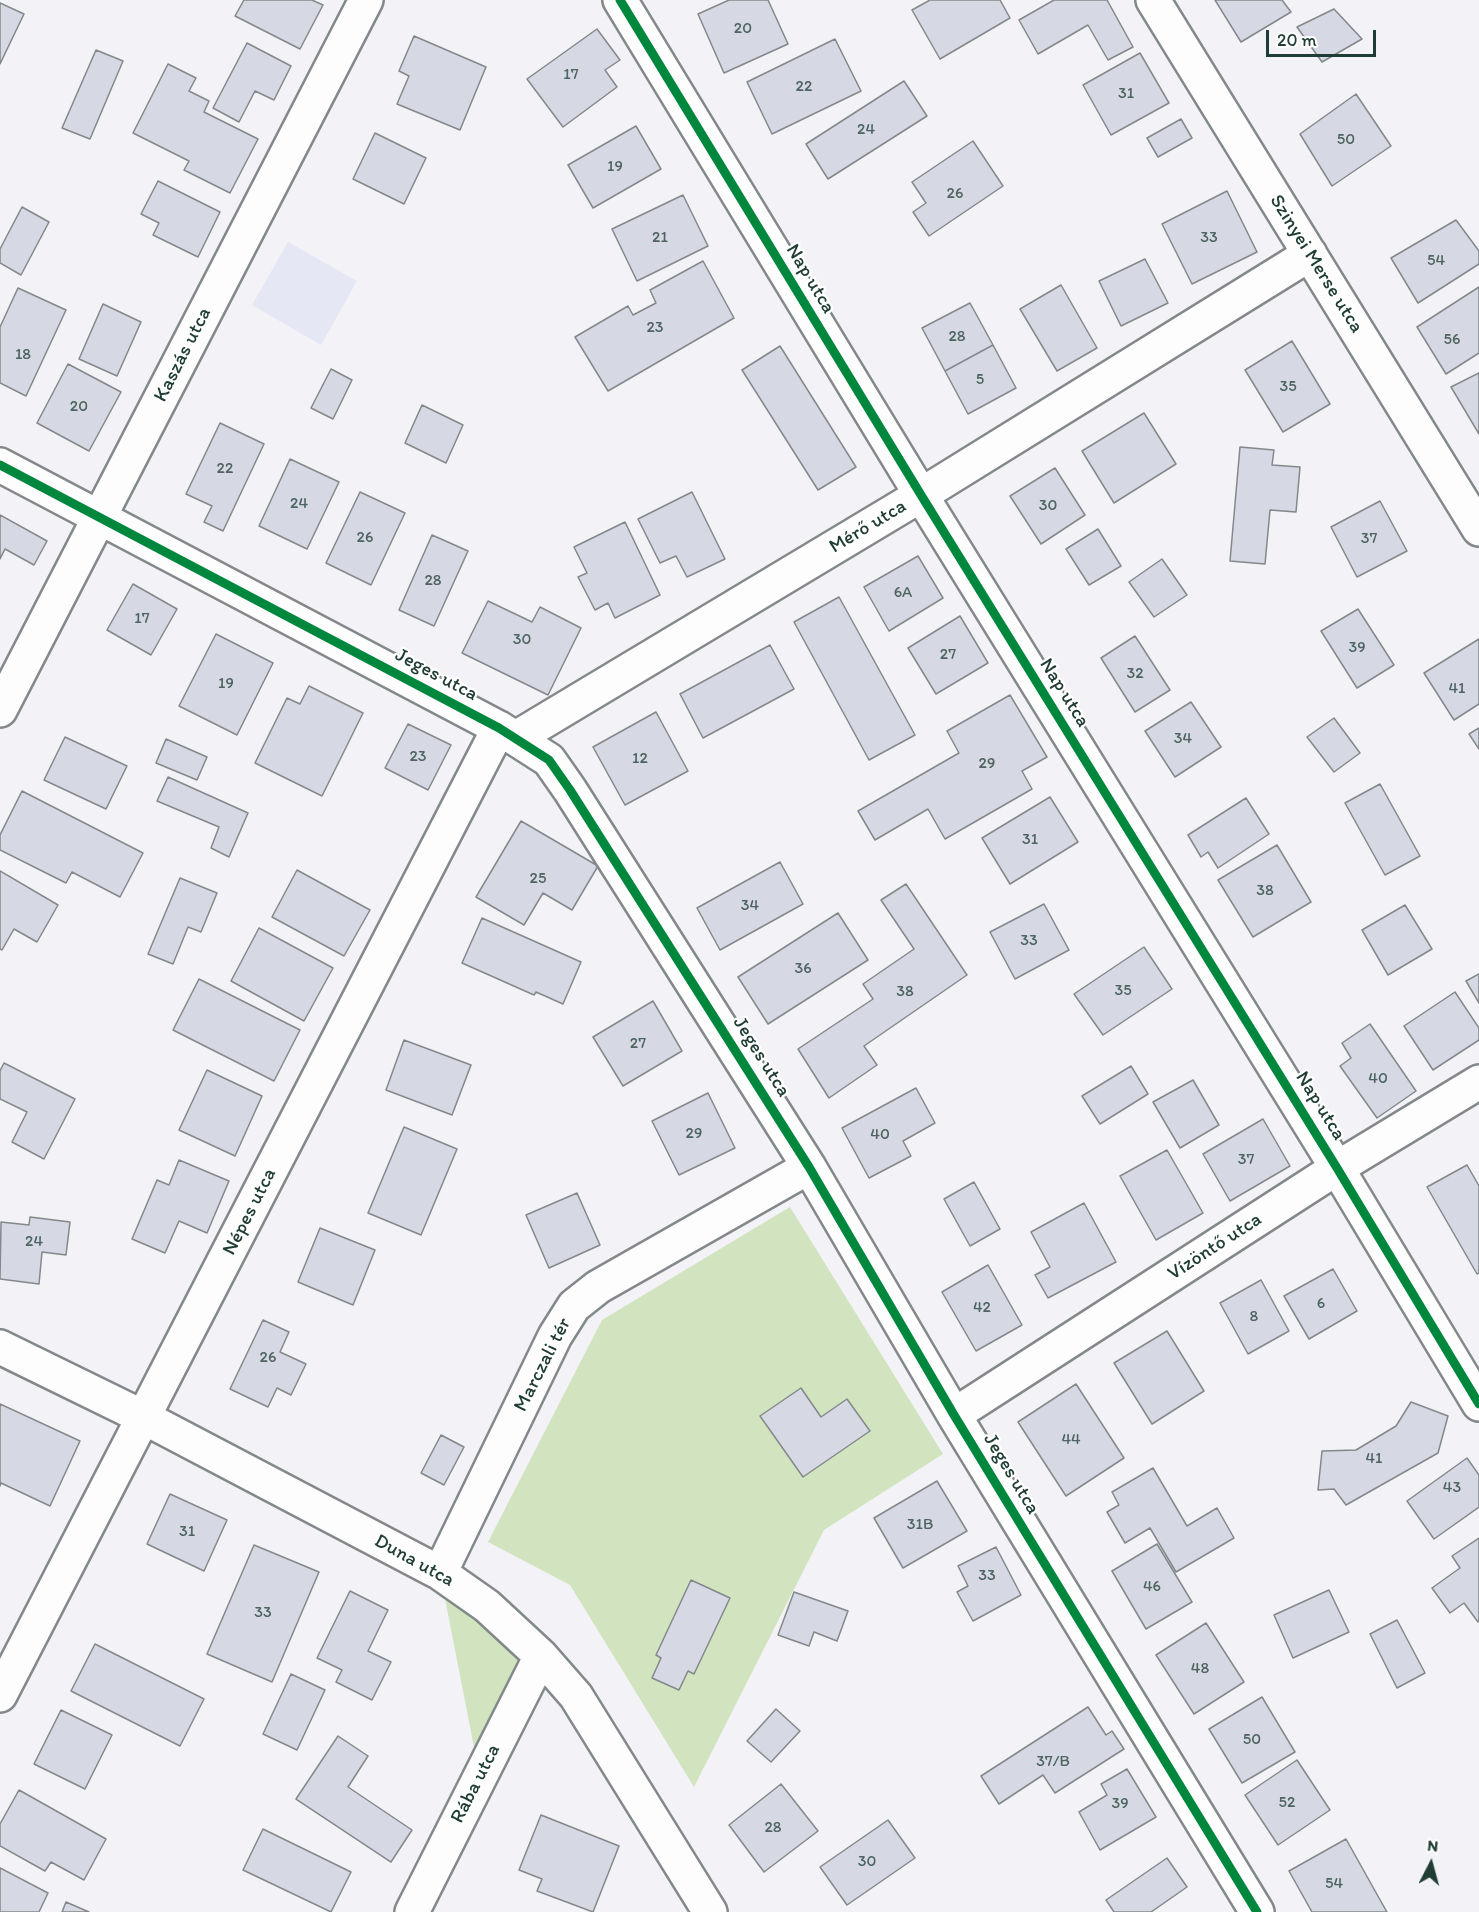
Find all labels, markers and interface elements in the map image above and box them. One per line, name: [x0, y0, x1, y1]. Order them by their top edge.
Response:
scale bar: [1269, 18, 1378, 56]
house number: 20: [734, 19, 752, 39]
text: 20 m: [1277, 29, 1317, 51]
house number: 17: [563, 65, 579, 85]
house number: 22: [796, 77, 812, 97]
house number: 31: [1118, 84, 1134, 104]
house number: 24: [857, 120, 875, 140]
house number: 50: [1337, 130, 1355, 150]
house number: 19: [607, 157, 623, 177]
house number: 26: [947, 184, 963, 204]
street label: Szinyei Merse utca: [1264, 190, 1368, 338]
house number: 21: [652, 228, 668, 248]
house number: 33: [1200, 228, 1218, 248]
street label: Nap utca: [780, 240, 840, 318]
house number: 54: [1427, 251, 1445, 271]
street label: Kaszás utca: [149, 304, 217, 406]
house number: 23: [646, 318, 664, 338]
house number: 28: [948, 327, 966, 347]
house number: 56: [1444, 330, 1460, 350]
house number: 18: [15, 345, 31, 365]
house number: 5: [976, 370, 984, 390]
house number: 35: [1279, 377, 1297, 397]
house number: 20: [70, 397, 88, 417]
house number: 22: [217, 459, 233, 479]
house number: 24: [290, 494, 308, 514]
street label: Mérő utca: [825, 495, 911, 559]
house number: 30: [1039, 496, 1057, 516]
house number: 26: [357, 528, 373, 548]
house number: 37: [1361, 529, 1377, 549]
house number: 28: [424, 571, 442, 591]
house number: 6A: [894, 583, 912, 603]
house number: 17: [134, 609, 150, 629]
house number: 30: [513, 630, 531, 650]
house number: 39: [1348, 638, 1366, 658]
street label: Jeges utca: [391, 643, 481, 707]
house number: 27: [940, 645, 956, 665]
street label: Nap utca: [1034, 654, 1094, 732]
house number: 32: [1126, 664, 1144, 684]
house number: 19: [218, 674, 234, 694]
house number: 41: [1448, 679, 1466, 699]
house number: 34: [1174, 729, 1192, 749]
house number: 23: [409, 747, 427, 767]
house number: 12: [632, 749, 648, 769]
house number: 29: [979, 754, 995, 774]
house number: 31: [1022, 830, 1038, 850]
house number: 25: [530, 869, 546, 889]
house number: 38: [1256, 881, 1274, 901]
house number: 34: [741, 896, 759, 916]
house number: 33: [1020, 931, 1038, 951]
house number: 36: [794, 959, 812, 979]
house number: 35: [1114, 981, 1132, 1001]
house number: 38: [896, 982, 914, 1002]
street label: Jeges utca: [727, 1012, 795, 1102]
house number: 27: [630, 1034, 646, 1054]
street label: Nap utca: [1290, 1067, 1350, 1145]
house number: 40: [1368, 1069, 1388, 1089]
house number: 29: [686, 1124, 702, 1144]
house number: 40: [870, 1125, 890, 1145]
house number: 37: [1238, 1150, 1254, 1170]
street label: Népes utca: [218, 1165, 282, 1259]
street label: Vízöntő utca: [1164, 1208, 1266, 1286]
house number: 24: [25, 1232, 43, 1252]
house number: 6: [1317, 1294, 1325, 1314]
house number: 42: [973, 1298, 991, 1318]
house number: 8: [1250, 1307, 1258, 1327]
street label: Marczali tér: [509, 1314, 577, 1416]
house number: 26: [260, 1348, 276, 1368]
street label: Jeges utca: [978, 1429, 1044, 1519]
house number: 44: [1061, 1430, 1081, 1450]
house number: 41: [1365, 1449, 1383, 1469]
house number: 43: [1443, 1478, 1461, 1498]
house number: 31B: [907, 1515, 933, 1535]
house number: 31: [179, 1522, 195, 1542]
street label: Duna utca: [370, 1529, 458, 1593]
house number: 33: [978, 1566, 996, 1586]
house number: 46: [1143, 1577, 1161, 1597]
house number: 33: [254, 1603, 272, 1623]
house number: 48: [1191, 1659, 1209, 1679]
house number: 50: [1243, 1730, 1261, 1750]
street label: Rába utca: [446, 1741, 506, 1827]
house number: 37/B: [1036, 1752, 1070, 1772]
house number: 52: [1279, 1793, 1295, 1813]
house number: 39: [1111, 1794, 1129, 1814]
house number: 28: [764, 1818, 782, 1838]
north arrow: [1401, 1834, 1461, 1894]
text: N: [1427, 1836, 1439, 1856]
house number: 30: [858, 1852, 876, 1872]
house number: 54: [1325, 1874, 1343, 1894]

